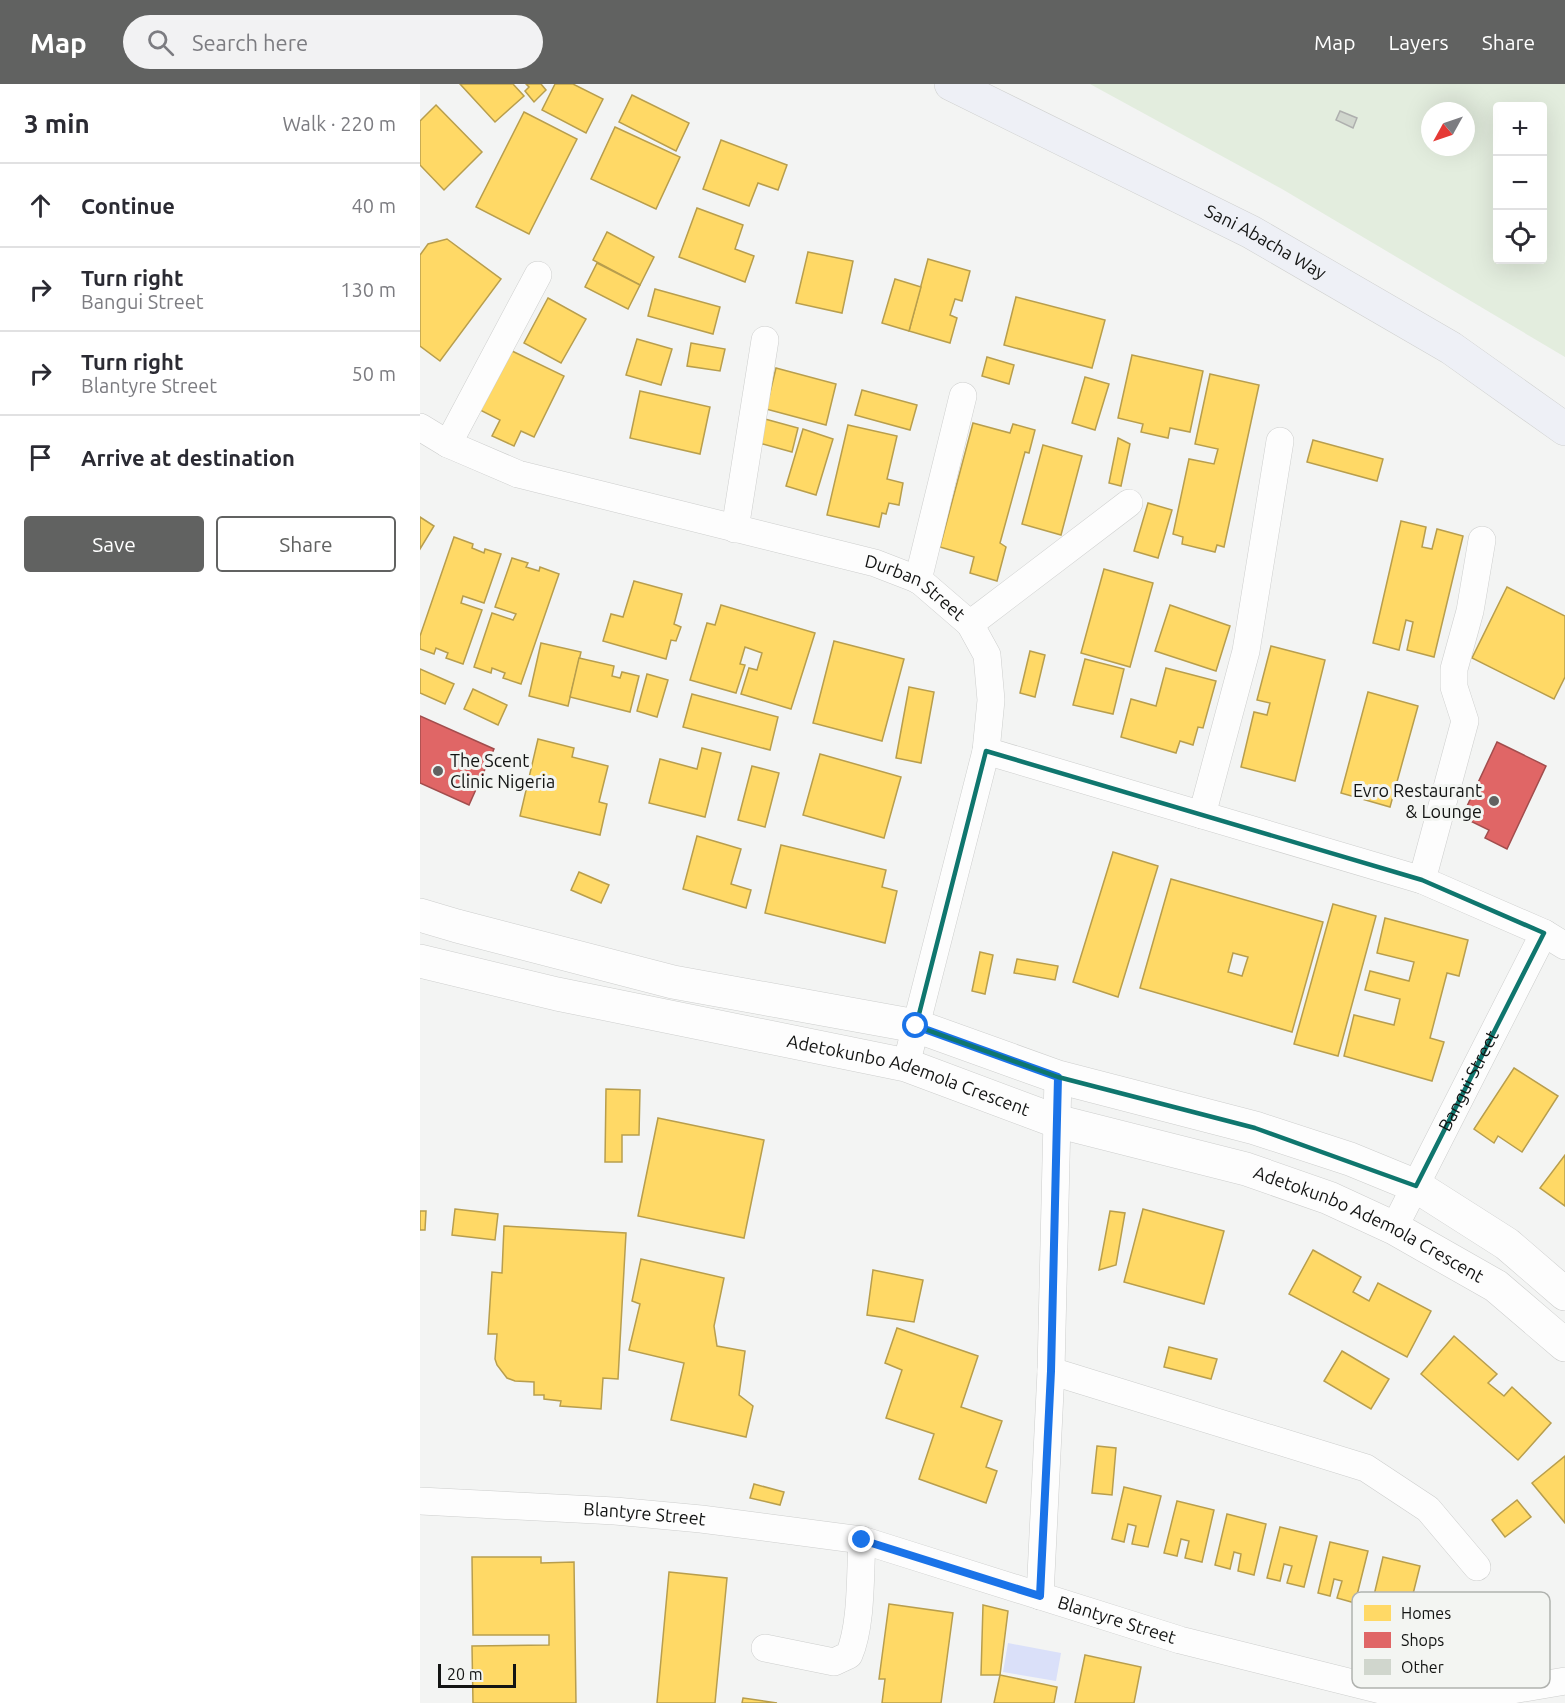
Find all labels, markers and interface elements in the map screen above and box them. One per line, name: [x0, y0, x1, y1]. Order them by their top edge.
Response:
search box: [123, 15, 543, 69]
icon: search: [144, 26, 177, 59]
text: Map: [30, 27, 87, 58]
text: Search here: [192, 30, 308, 55]
text: Map: [1314, 30, 1355, 54]
text: Layers: [1388, 30, 1449, 54]
text: Share: [1482, 30, 1535, 54]
north arrow: [1421, 102, 1475, 156]
map controls: [1493, 102, 1547, 264]
button: +: [1493, 102, 1547, 156]
text: 3 min: [24, 109, 90, 138]
text: Walk · 220 m: [283, 112, 396, 135]
button: −: [1493, 156, 1547, 210]
icon: ahead: [24, 189, 57, 222]
text: Continue: [81, 193, 175, 218]
text: 40 m: [352, 194, 396, 217]
street label: Sani Abacha Way: [1202, 200, 1330, 283]
button: locate: [1493, 210, 1547, 264]
text: Turn right: [81, 265, 183, 290]
icon: right: [24, 273, 57, 306]
text: 130 m: [340, 278, 396, 301]
text: Bangui Street: [81, 290, 204, 313]
text: Turn right: [81, 349, 183, 374]
icon: right: [24, 357, 57, 390]
text: 50 m: [352, 362, 396, 385]
text: Blantyre Street: [81, 374, 217, 397]
icon: arrive: [24, 441, 57, 474]
text: Arrive at destination: [81, 445, 295, 470]
button: Save: [24, 516, 204, 572]
button: Share: [216, 516, 396, 572]
street label: Durban Street: [863, 550, 969, 624]
place label: The Scent Clinic Nigeria: [450, 750, 555, 791]
marker: The Scent Clinic Nigeria: [431, 764, 445, 778]
place label: Evro Restaurant & Lounge: [1353, 780, 1482, 821]
marker: Evro Restaurant & Lounge: [1487, 794, 1501, 808]
route start: [902, 1012, 928, 1038]
street label: Bangui Street: [1434, 1027, 1502, 1134]
street label: Adetokunbo Ademola Crescent: [785, 1030, 1033, 1119]
street label: Adetokunbo Ademola Crescent: [1251, 1162, 1488, 1286]
street label: Blantyre Street: [583, 1498, 707, 1529]
route end: [848, 1526, 874, 1552]
street label: Blantyre Street: [1055, 1591, 1179, 1647]
legend: [1352, 1592, 1550, 1688]
text: Homes: [1401, 1604, 1451, 1622]
text: Shops: [1401, 1631, 1444, 1649]
text: Other: [1401, 1658, 1444, 1676]
scale bar: [438, 1661, 516, 1688]
text: 20 m: [447, 1665, 483, 1683]

